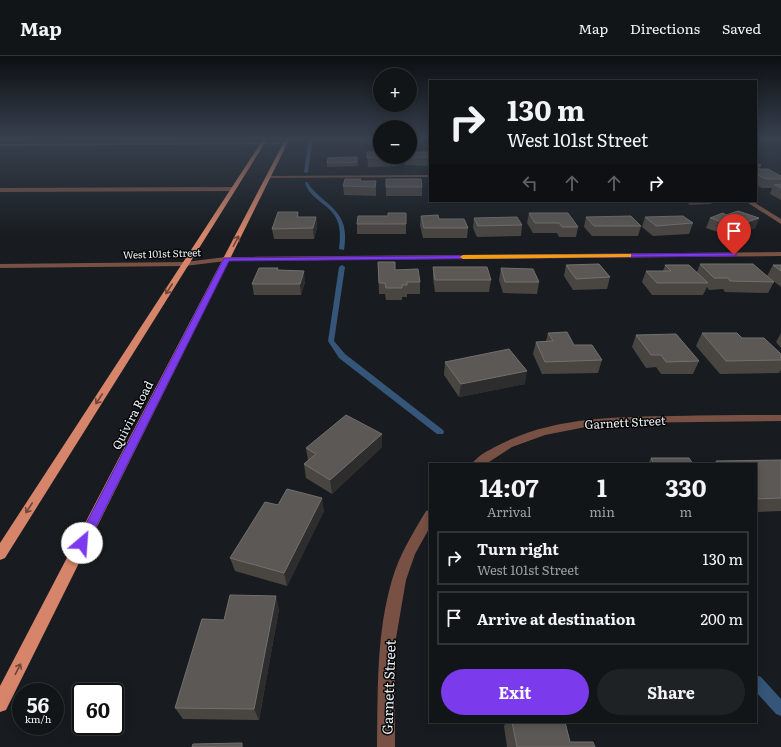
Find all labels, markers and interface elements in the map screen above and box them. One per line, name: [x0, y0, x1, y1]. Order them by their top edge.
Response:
text: Map: [20, 14, 62, 42]
text: Map: [578, 18, 608, 38]
text: Directions: [630, 18, 700, 38]
text: Saved: [722, 18, 761, 38]
map controls: [373, 68, 417, 164]
button: +: [373, 68, 417, 112]
text: 130 m: [507, 88, 585, 130]
icon: right: [441, 96, 493, 148]
button: −: [373, 120, 417, 164]
text: West 101st Street: [507, 126, 648, 153]
icon: left: [519, 172, 541, 194]
icon: ahead: [561, 172, 583, 194]
icon: ahead: [603, 172, 625, 194]
icon: right: [645, 172, 667, 194]
pin: [717, 214, 751, 255]
icon: arrive: [723, 220, 745, 242]
one-way arrow: [232, 236, 240, 248]
street label: West 101st Street: [123, 244, 201, 262]
one-way arrow: [165, 283, 173, 295]
street label: Quivira Road: [107, 377, 157, 453]
one-way arrow: [95, 393, 103, 405]
street label: Garnett Street: [584, 411, 666, 433]
text: 14:07: [480, 469, 539, 504]
text: 1: [597, 469, 607, 504]
text: 330: [665, 469, 706, 504]
one-way arrow: [25, 502, 33, 513]
text: Arrival: [487, 502, 531, 521]
text: min: [589, 502, 615, 521]
text: m: [680, 502, 692, 521]
position arrow: [61, 522, 103, 564]
text: Turn right: [477, 537, 559, 560]
icon: right: [443, 547, 465, 569]
text: 130 m: [703, 547, 743, 570]
text: West 101st Street: [477, 560, 579, 579]
icon: arrive: [443, 607, 465, 629]
text: Arrive at destination: [477, 607, 636, 630]
text: 200 m: [701, 607, 743, 630]
street label: Garnett Street: [376, 639, 400, 735]
one-way arrow: [15, 663, 22, 675]
button: Exit: [441, 669, 589, 715]
button: Share: [597, 669, 745, 715]
speed limit sign: 60: [72, 683, 124, 735]
text: 56: [27, 689, 49, 719]
text: km/h: [25, 711, 51, 726]

